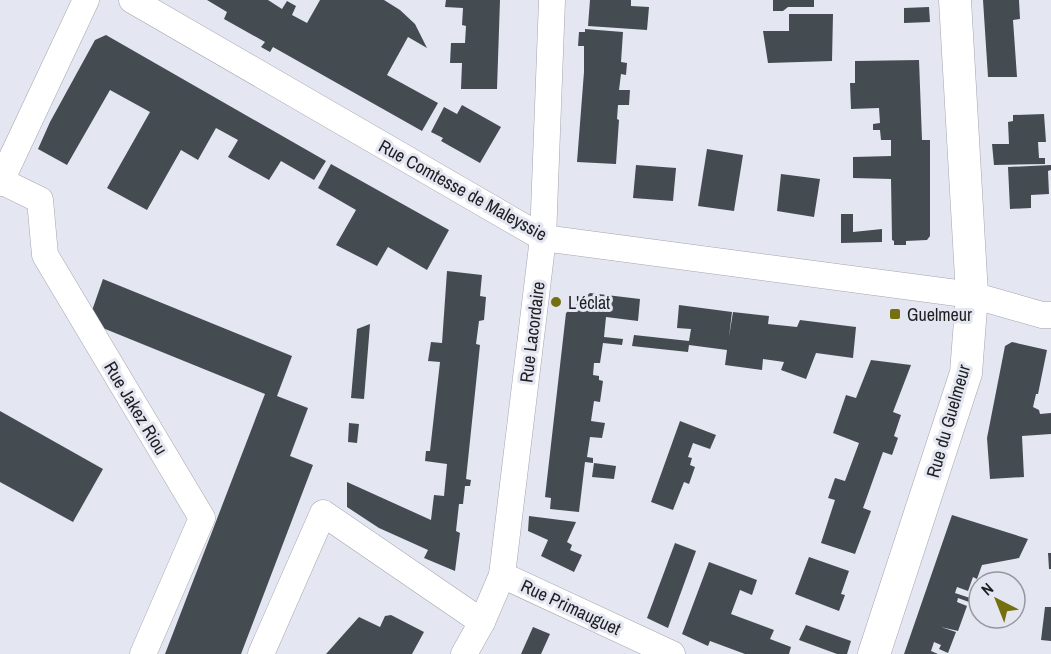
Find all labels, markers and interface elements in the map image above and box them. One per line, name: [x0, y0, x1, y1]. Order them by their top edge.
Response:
street label: Rue Comtesse de Maleyssie: [374, 133, 552, 247]
street label: Rue Lacordaire: [513, 280, 551, 384]
place label: L'éclat: [568, 290, 610, 315]
marker: L'éclat: [549, 295, 563, 309]
place label: Guelmeur: [907, 302, 972, 327]
marker: Guelmeur: [888, 307, 902, 321]
street label: Rue Jakez Riou: [98, 357, 174, 459]
street label: Rue du Guelmeur: [920, 361, 976, 480]
north arrow: [967, 570, 1027, 630]
street label: Rue Primauguet: [517, 573, 625, 641]
text: N: [976, 578, 998, 600]

